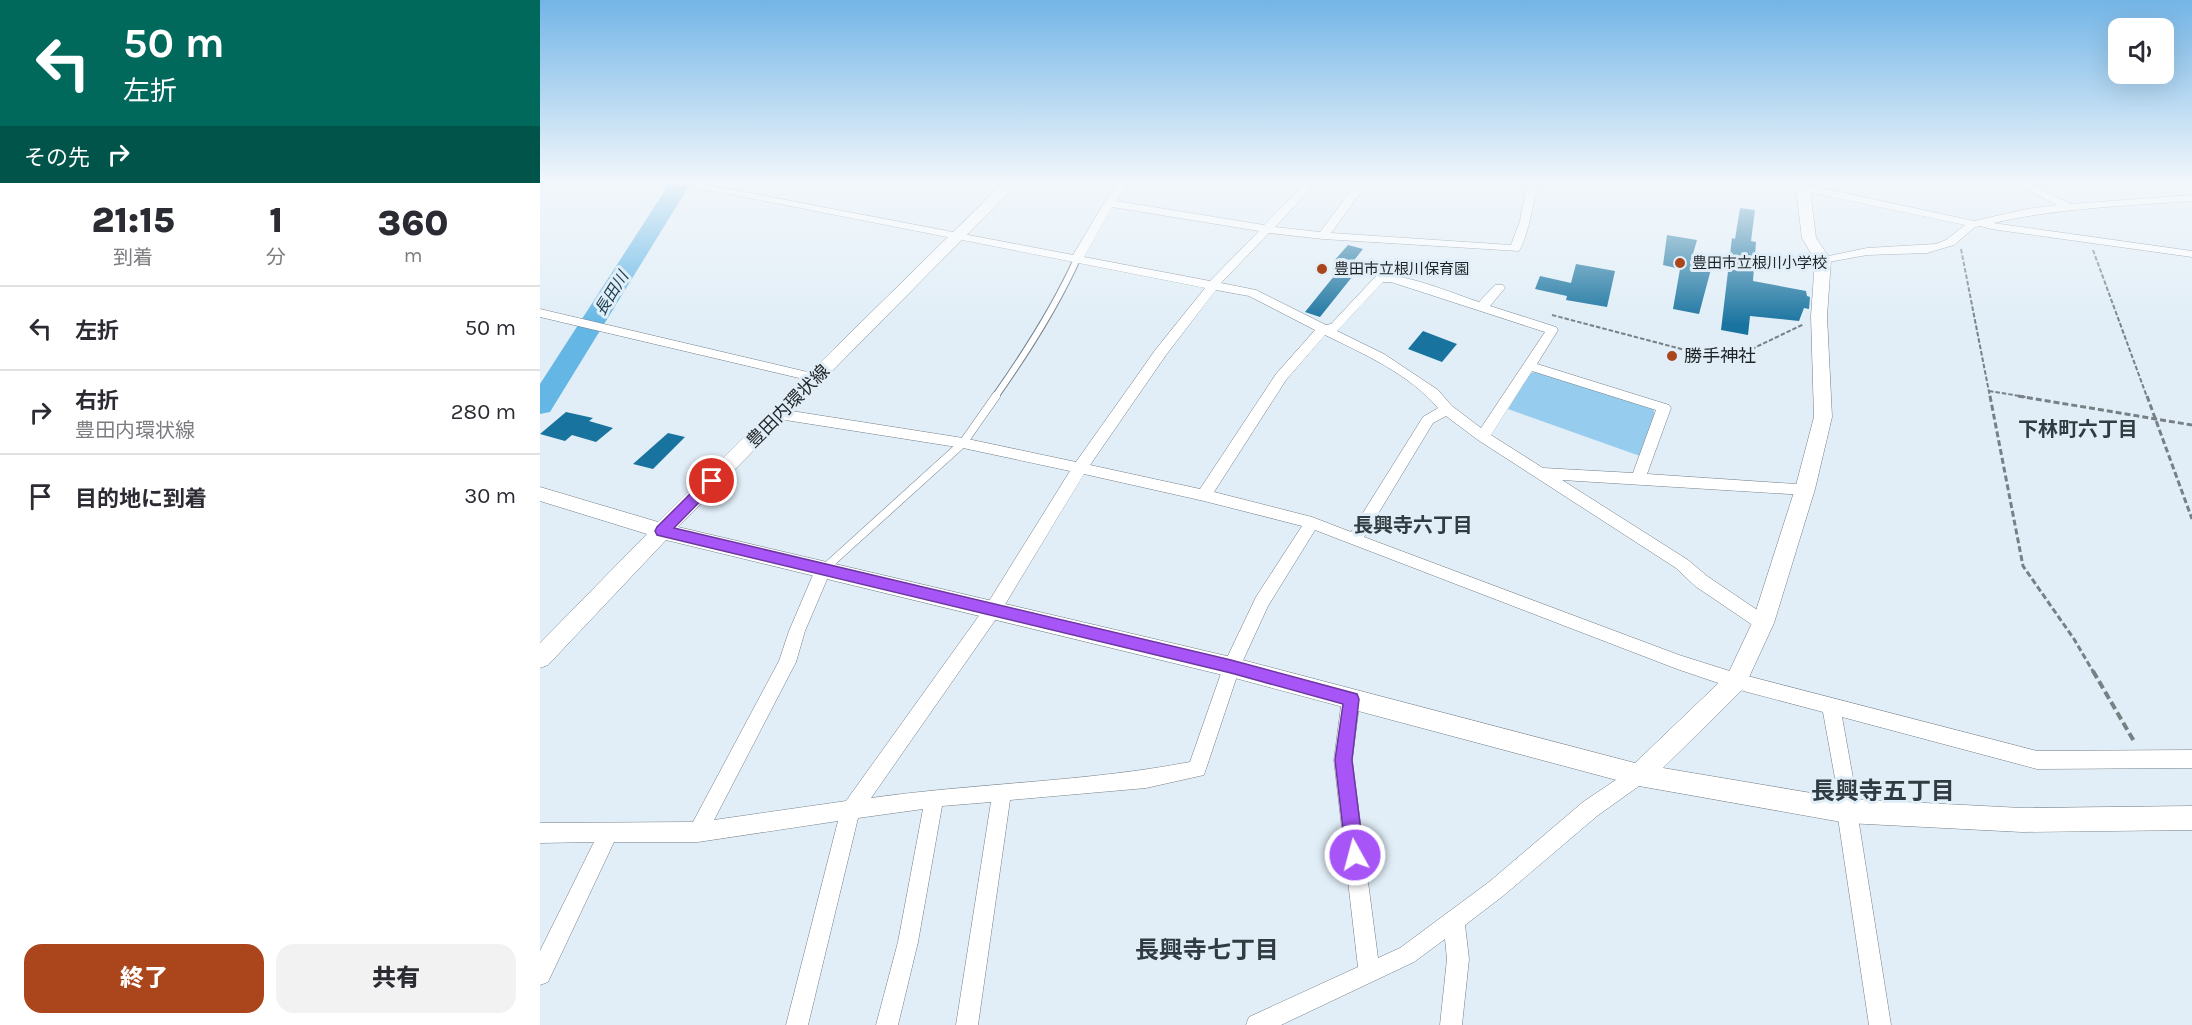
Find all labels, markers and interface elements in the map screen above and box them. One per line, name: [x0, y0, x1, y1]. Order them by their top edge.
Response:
text: 50 m: [123, 18, 225, 68]
map controls: [2108, 18, 2174, 84]
button: sound: [2108, 18, 2174, 84]
icon: left: [24, 24, 102, 102]
text: 左折: [123, 75, 177, 107]
icon: right: [102, 138, 135, 171]
text: その先: [24, 145, 90, 171]
text: 21:15: [91, 199, 175, 241]
text: 1: [269, 199, 283, 241]
text: 360: [378, 202, 449, 244]
text: m: [404, 244, 422, 267]
text: 到着: [113, 246, 153, 269]
text: 分: [266, 246, 286, 269]
place label: 豊田市立根川小学校: [1692, 254, 1827, 272]
marker: 豊田市立根川小学校: [1673, 256, 1687, 270]
place label: 豊田市立根川保育園: [1334, 260, 1469, 278]
marker: 豊田市立根川保育園: [1315, 262, 1329, 276]
water label: 長田川: [591, 266, 633, 319]
icon: left: [24, 312, 57, 345]
text: 50 m: [465, 315, 516, 341]
text: 左折: [75, 318, 119, 344]
place label: 勝手神社: [1684, 345, 1756, 367]
marker: 勝手神社: [1665, 349, 1679, 363]
street label: 豊田内環状線: [742, 360, 834, 452]
text: 右折: [75, 388, 119, 414]
icon: right: [24, 396, 57, 429]
text: 280 m: [451, 399, 516, 425]
district label: 下林町六丁目: [2018, 418, 2138, 441]
text: 豊田内環状線: [75, 419, 195, 442]
pin: [686, 455, 737, 506]
icon: arrive: [695, 464, 728, 497]
icon: arrive: [24, 480, 57, 513]
text: 30 m: [464, 483, 516, 509]
text: 目的地に到着: [75, 486, 207, 512]
district label: 長興寺六丁目: [1353, 514, 1473, 537]
district label: 長興寺五丁目: [1811, 777, 1955, 805]
position arrow: [1323, 823, 1387, 887]
district label: 長興寺七丁目: [1135, 936, 1279, 964]
button: 終了: [24, 944, 264, 1013]
button: 共有: [276, 944, 516, 1013]

